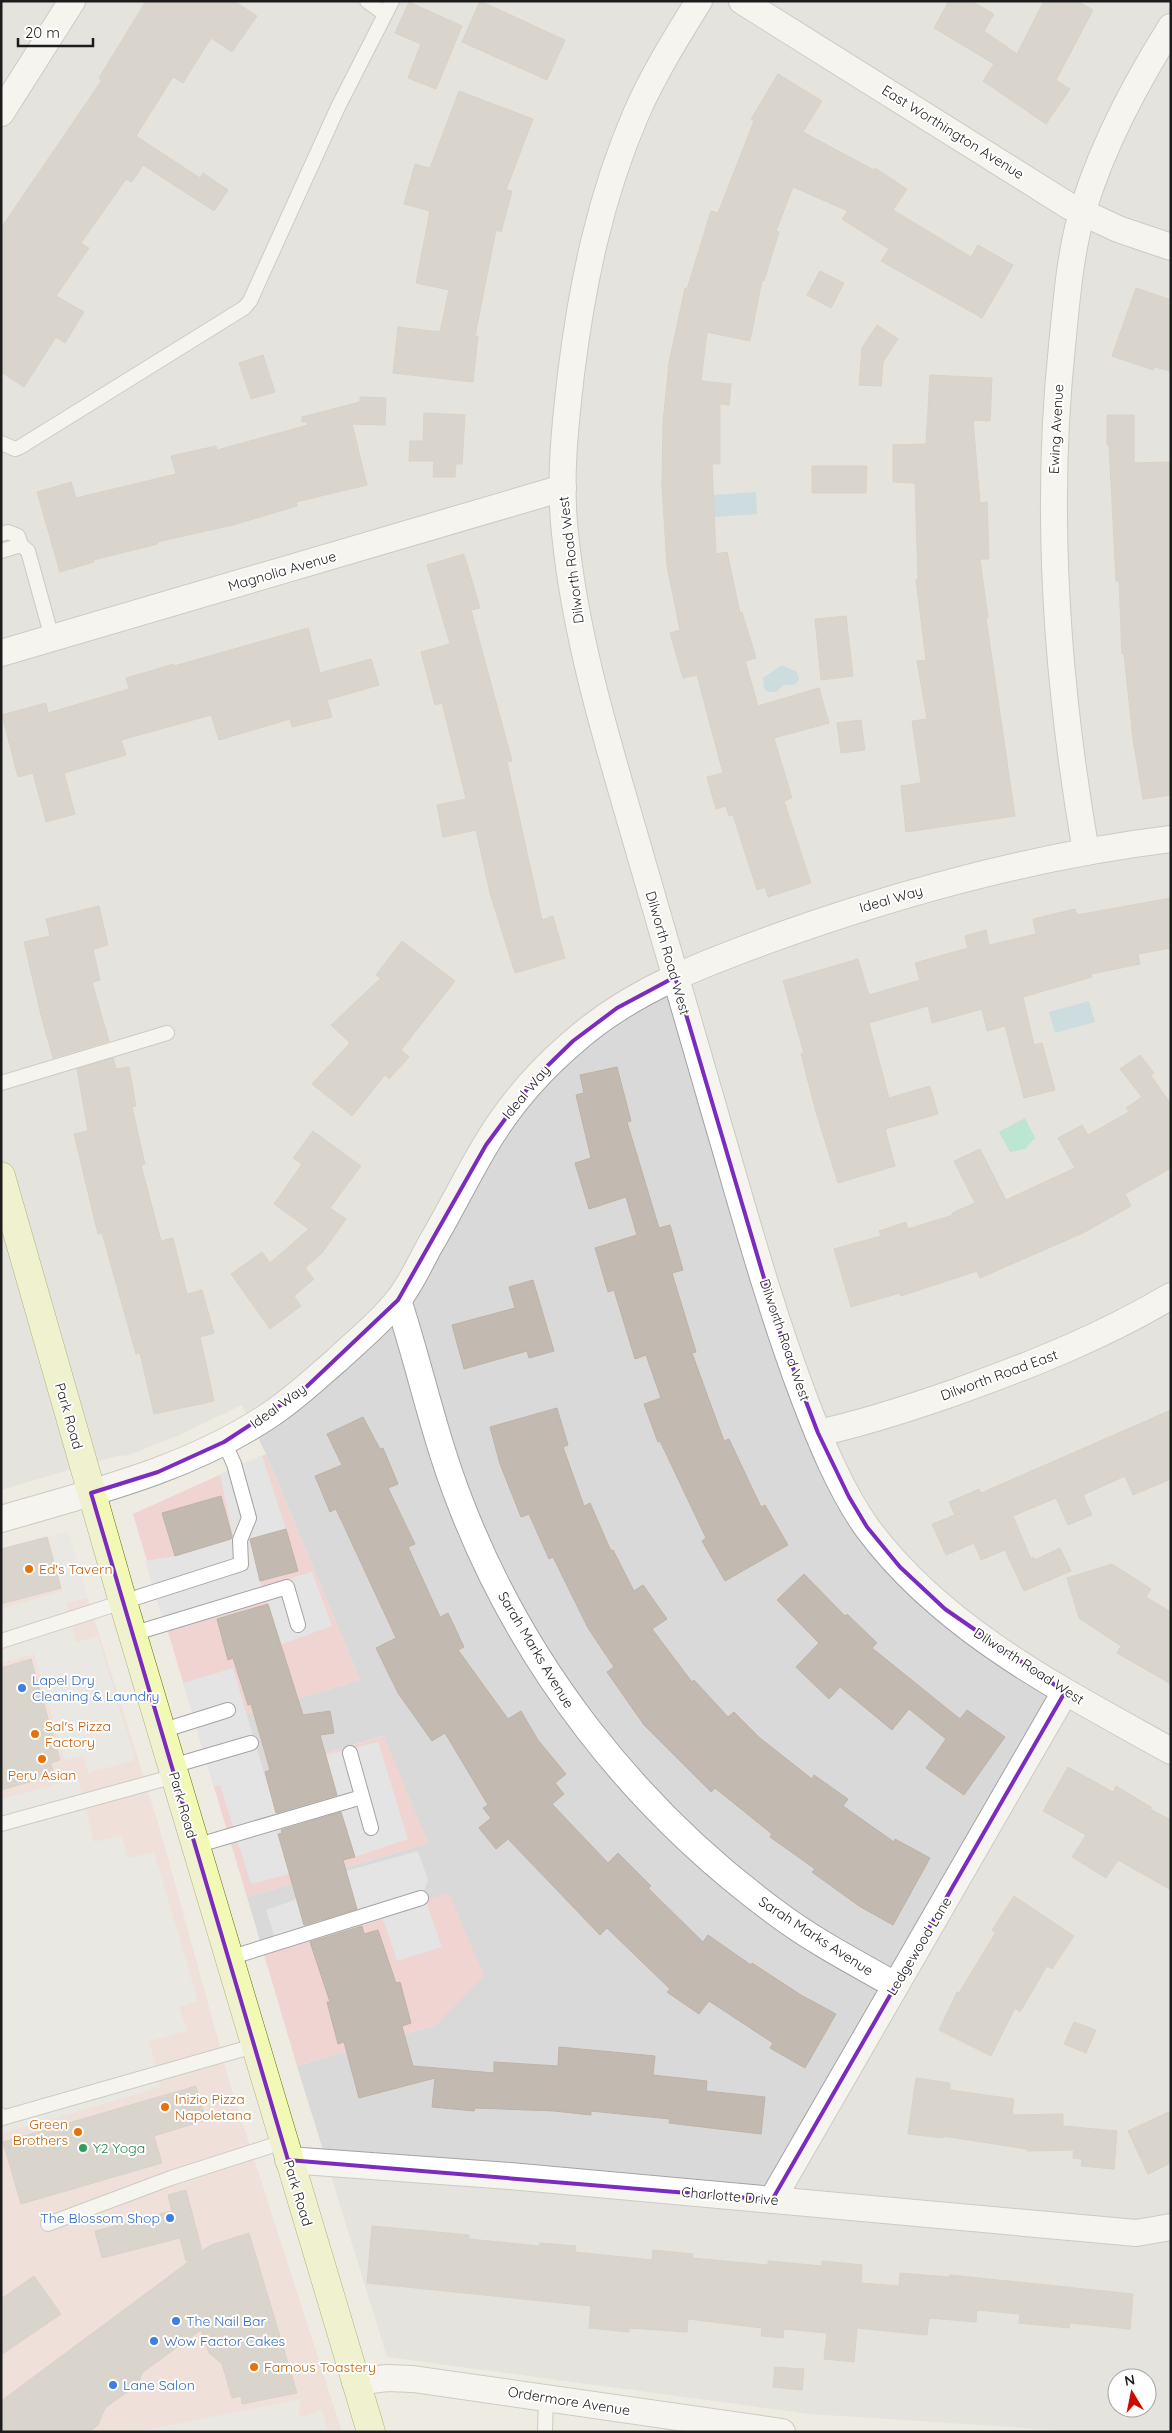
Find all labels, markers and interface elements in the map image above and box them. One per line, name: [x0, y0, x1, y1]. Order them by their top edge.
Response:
scale bar: [18, 15, 92, 47]
text: 20 m: [25, 23, 60, 42]
street label: East Worthington Avenue: [879, 81, 1027, 183]
street label: Ewing Avenue: [1045, 384, 1067, 474]
street label: Dilworth Road West: [554, 495, 588, 625]
street label: Magnolia Avenue: [226, 547, 338, 595]
street label: Ideal Way: [857, 881, 925, 917]
street label: Dilworth Road West: [642, 889, 694, 1017]
street label: Ideal Way: [498, 1061, 554, 1123]
street label: Dilworth Road West: [756, 1277, 814, 1404]
street label: Dilworth Road East: [938, 1345, 1060, 1405]
street label: Ideal Way: [246, 1380, 310, 1432]
street label: Park Road: [51, 1381, 87, 1451]
place label: Ed's Tavern: [39, 1560, 113, 1578]
marker: Ed's Tavern: [23, 1563, 35, 1575]
street label: Sarah Marks Avenue: [494, 1588, 578, 1712]
street label: Dilworth Road West: [970, 1624, 1088, 1709]
place label: Lapel Dry Cleaning & Laundry: [32, 1671, 159, 1705]
marker: Lapel Dry Cleaning & Laundry: [16, 1682, 28, 1694]
place label: Sal's Pizza Factory: [45, 1717, 111, 1751]
marker: Sal's Pizza Factory: [29, 1728, 41, 1740]
marker: Peru Asian: [36, 1753, 48, 1765]
place label: Peru Asian: [8, 1766, 76, 1784]
street label: Park Road: [165, 1770, 201, 1840]
street label: Sarah Marks Avenue: [755, 1892, 877, 1980]
street label: Ledgewood Lane: [882, 1893, 956, 1999]
place label: Inizio Pizza Napoletana: [175, 2090, 251, 2124]
marker: Inizio Pizza Napoletana: [159, 2101, 171, 2113]
place label: Green Brothers: [13, 2115, 68, 2149]
marker: Green Brothers: [72, 2126, 84, 2138]
place label: Y2 Yoga: [93, 2139, 145, 2157]
marker: Y2 Yoga: [77, 2142, 89, 2154]
street label: Park Road: [279, 2158, 317, 2228]
street label: Charlotte Drive: [681, 2183, 779, 2209]
place label: The Blossom Shop: [40, 2209, 160, 2227]
marker: The Blossom Shop: [164, 2212, 176, 2224]
place label: The Nail Bar: [186, 2312, 266, 2330]
marker: The Nail Bar: [170, 2315, 182, 2327]
place label: Wow Factor Cakes: [164, 2332, 285, 2350]
marker: Wow Factor Cakes: [148, 2335, 160, 2347]
place label: Famous Toastery: [264, 2358, 376, 2376]
marker: Famous Toastery: [248, 2361, 260, 2373]
north arrow: [1107, 2368, 1157, 2418]
text: N: [1123, 2370, 1136, 2390]
place label: Lane Salon: [123, 2376, 195, 2394]
marker: Lane Salon: [107, 2379, 119, 2391]
street label: Ordermore Avenue: [507, 2382, 631, 2420]

